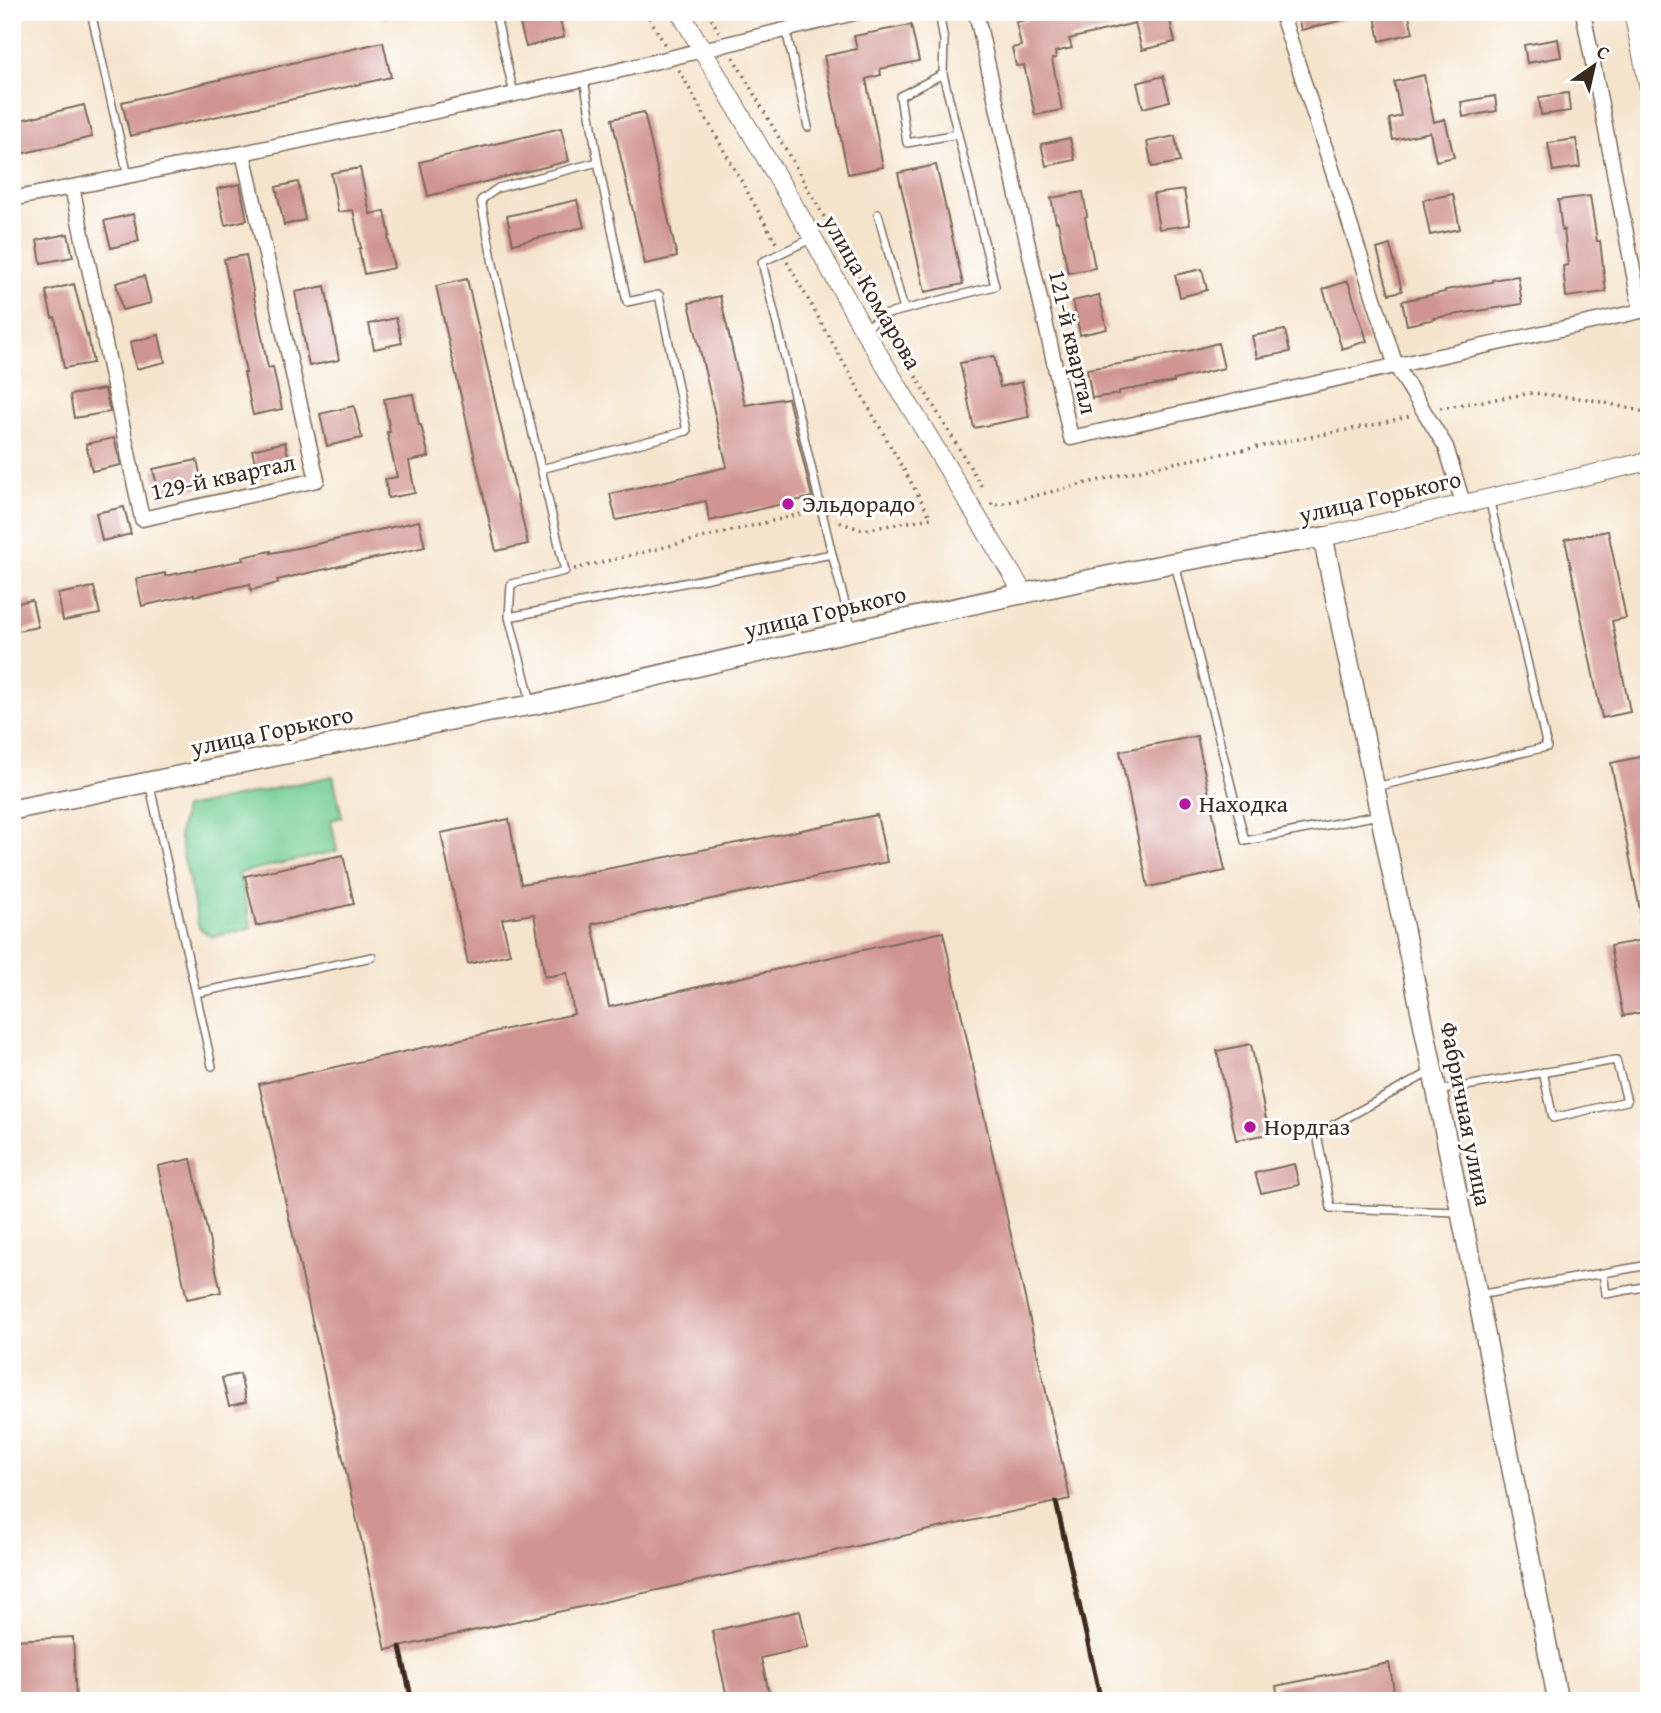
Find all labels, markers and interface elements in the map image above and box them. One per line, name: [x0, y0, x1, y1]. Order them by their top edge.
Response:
north arrow: [1560, 32, 1630, 102]
text: С: [1591, 37, 1616, 67]
street label: улица Комарова: [813, 207, 931, 376]
street label: 121-й квартал: [1040, 266, 1107, 418]
street label: 129-й квартал: [147, 444, 299, 509]
street label: улица Горького: [1294, 461, 1464, 532]
place label: Эльдорадо: [802, 486, 915, 521]
marker: Эльдорадо: [780, 496, 796, 512]
street label: улица Горького: [739, 576, 909, 647]
street label: улица Горького: [186, 696, 356, 765]
place label: Находка: [1199, 786, 1288, 821]
marker: Находка: [1177, 796, 1193, 812]
street label: Фабричная улица: [1431, 1019, 1502, 1210]
place label: Нордгаз: [1264, 1109, 1350, 1144]
marker: Нордгаз: [1242, 1119, 1258, 1135]

